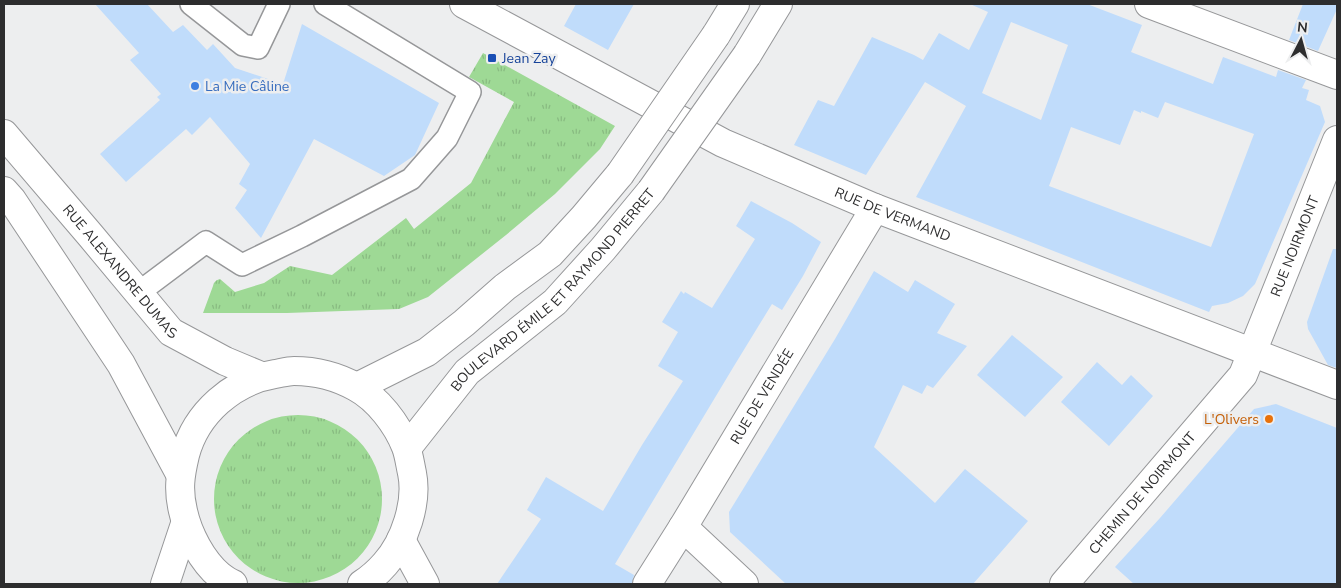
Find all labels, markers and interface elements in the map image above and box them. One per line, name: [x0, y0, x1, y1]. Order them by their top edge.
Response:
north arrow: [1276, 15, 1326, 65]
text: N: [1296, 18, 1309, 38]
place label: Jean Zay: [501, 49, 556, 68]
marker: Jean Zay: [486, 52, 498, 64]
place label: La Mie Câline: [205, 77, 289, 96]
marker: La Mie Câline: [189, 80, 201, 92]
street label: RUE DE VERMAND: [831, 183, 953, 246]
street label: BOULEVARD ÉMILE ET RAYMOND PIERRET: [446, 184, 660, 395]
street label: RUE NOIRMONT: [1266, 193, 1324, 299]
street label: RUE ALEXANDRE DUMAS: [58, 201, 181, 344]
street label: RUE DE VENDÉE: [726, 345, 798, 448]
place label: L'Olivers: [1204, 410, 1259, 429]
marker: L'Olivers: [1263, 413, 1275, 425]
street label: CHEMIN DE NOIRMONT: [1085, 427, 1201, 558]

